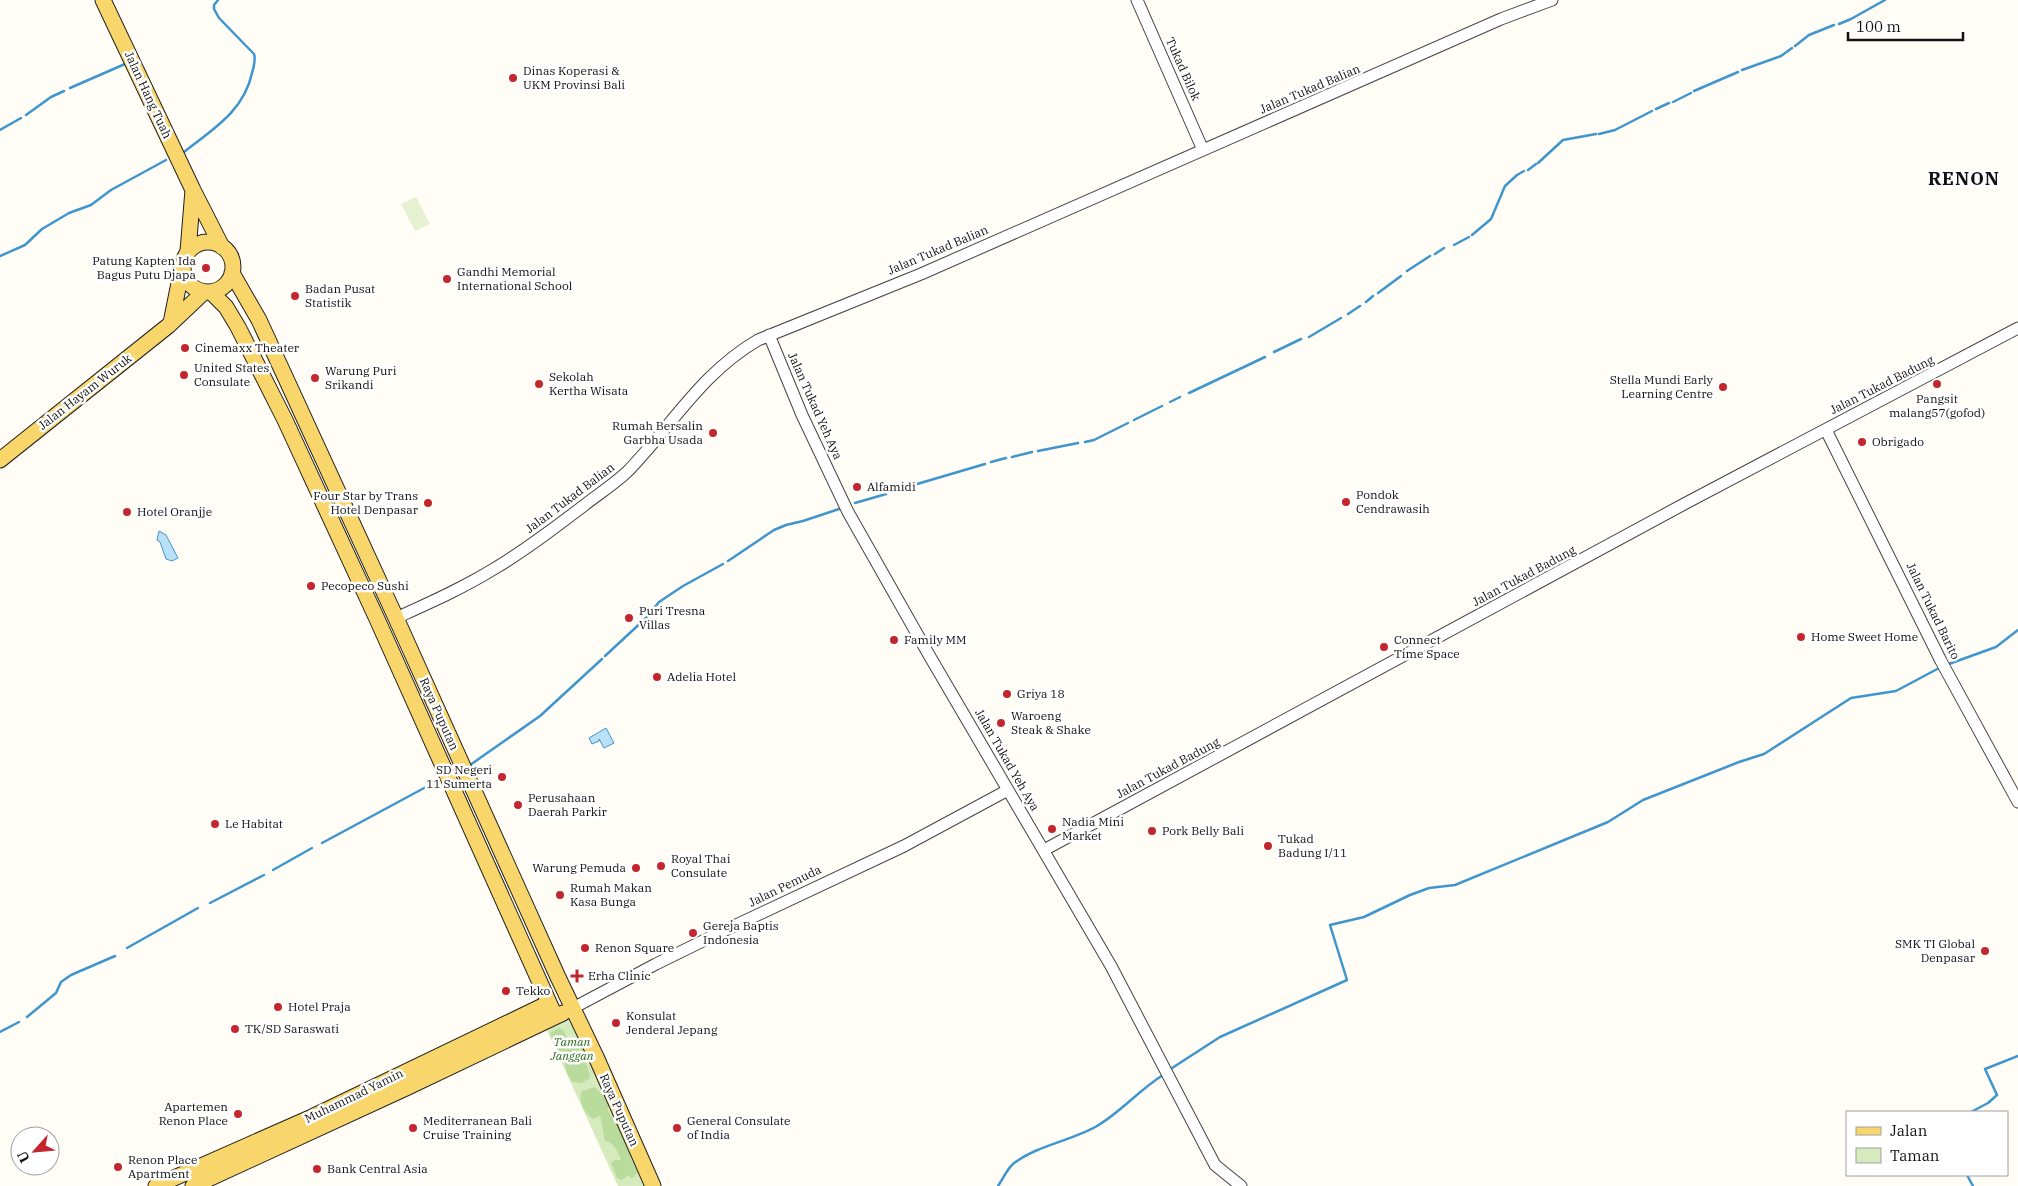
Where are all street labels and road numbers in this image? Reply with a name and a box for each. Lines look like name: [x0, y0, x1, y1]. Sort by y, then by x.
street label: Tukad Bilok: [1163, 35, 1204, 103]
street label: Jalan Hang Tuah: [122, 49, 175, 141]
street label: Jalan Tukad Balian: [1257, 61, 1362, 116]
street label: Jalan Tukad Balian: [885, 222, 990, 277]
street label: Jalan Hayam Wuruk: [35, 350, 134, 433]
street label: Jalan Tukad Yeh Aya: [785, 350, 846, 462]
street label: Jalan Tukad Badung: [1827, 352, 1937, 417]
street label: Jalan Tukad Balian: [522, 459, 617, 536]
street label: Jalan Tukad Badung: [1470, 542, 1578, 609]
street label: Jalan Tukad Barito: [1903, 560, 1964, 662]
street label: Raya Puputan: [417, 675, 462, 753]
street label: Jalan Tukad Yeh Aya: [972, 706, 1043, 814]
street label: Jalan Tukad Badung: [1114, 734, 1222, 801]
street label: Jalan Pemuda: [746, 861, 824, 910]
street label: Muhammad Yamin: [302, 1065, 406, 1126]
street label: Raya Puputan: [597, 1071, 642, 1149]

